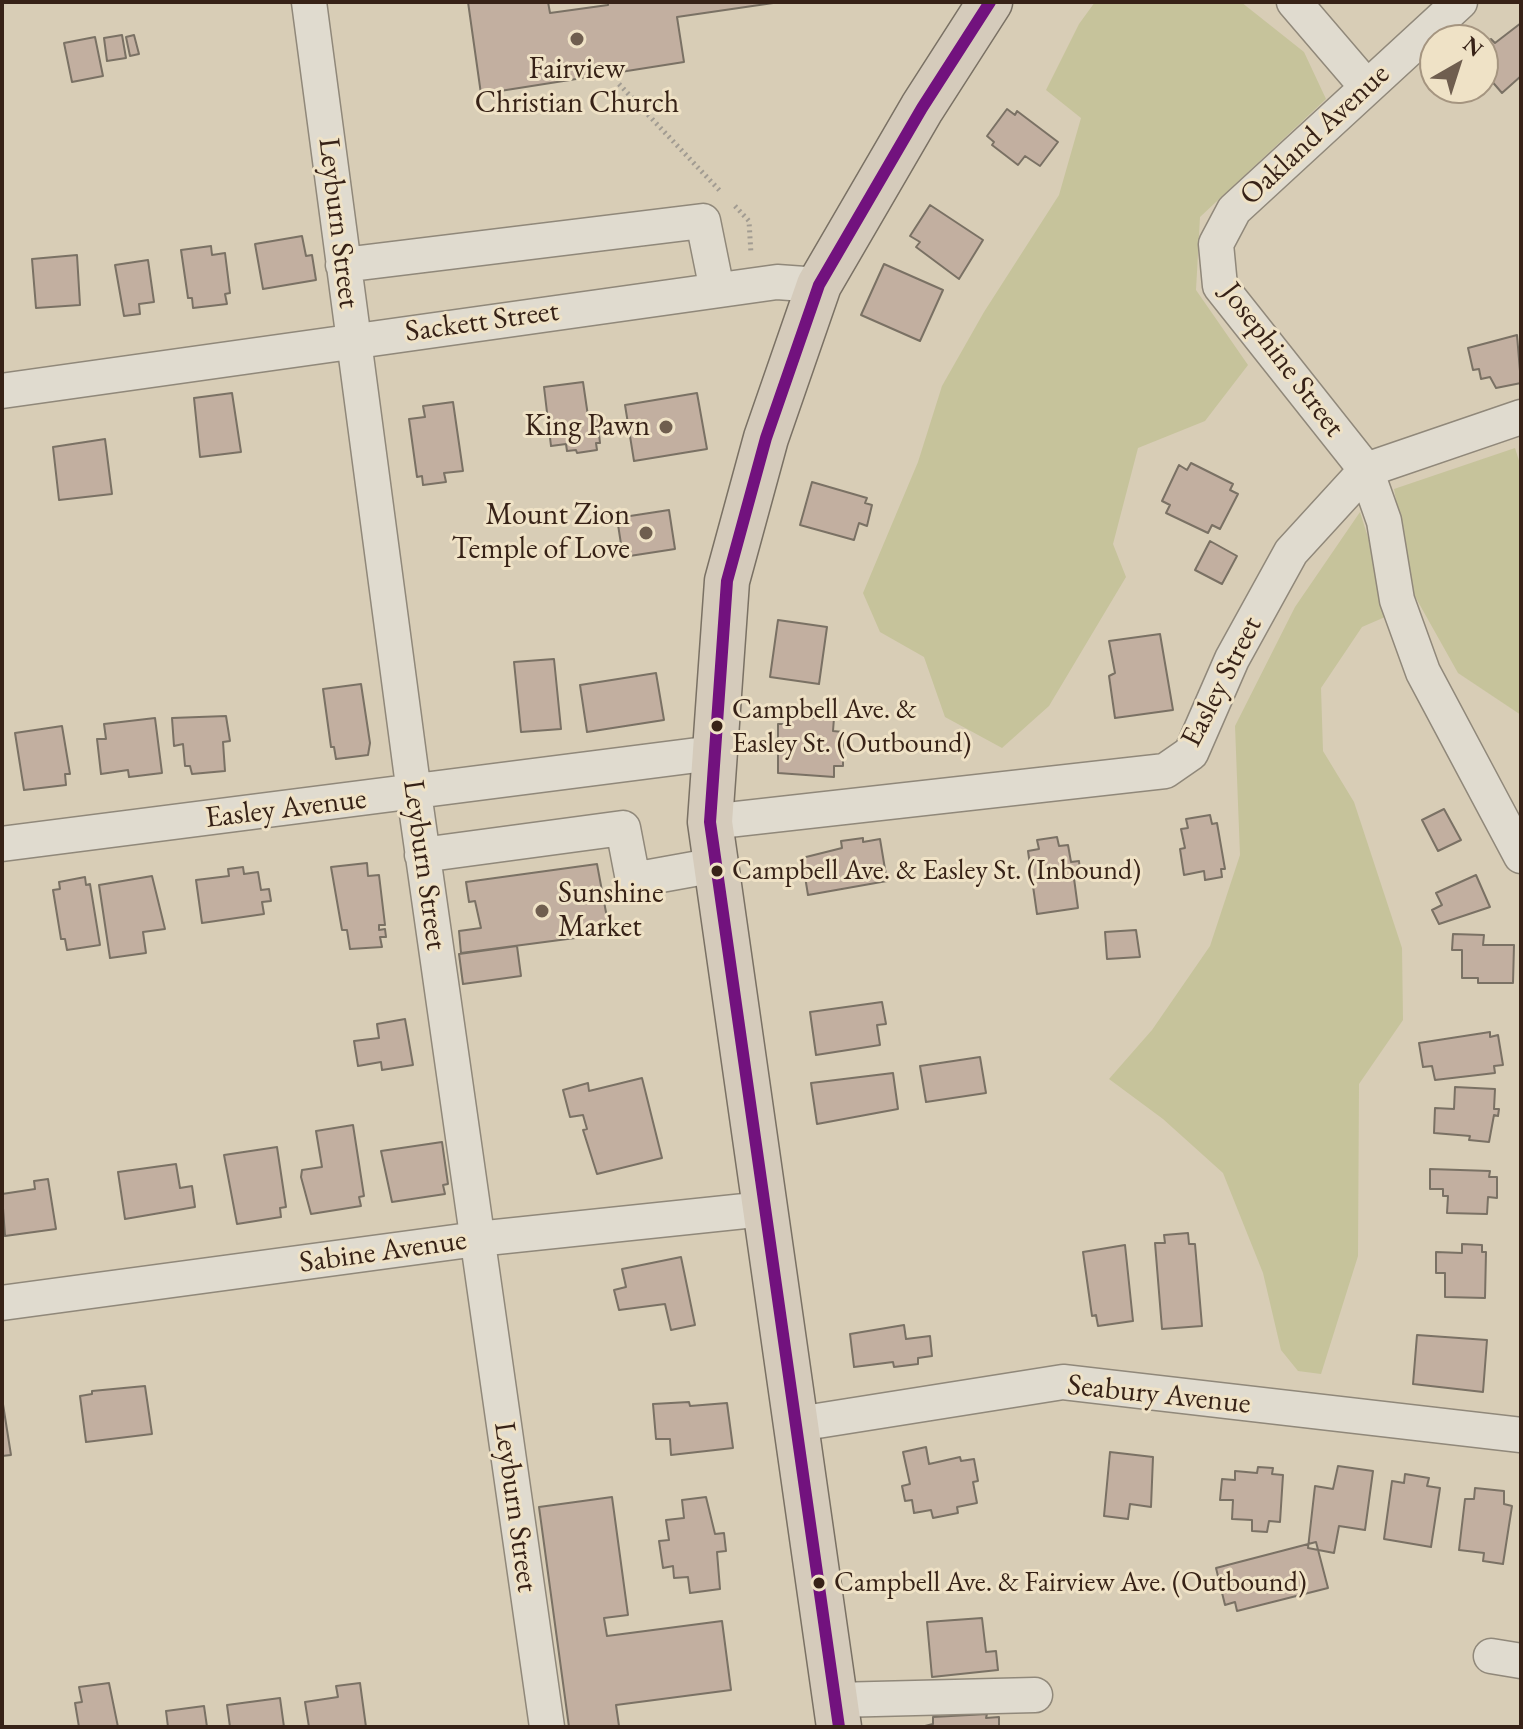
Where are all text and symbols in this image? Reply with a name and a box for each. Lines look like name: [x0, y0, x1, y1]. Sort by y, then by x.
north arrow: [1419, 24, 1499, 104]
marker: Fairview Christian Church: [568, 30, 586, 48]
text: N: [1457, 30, 1489, 63]
place label: Fairview Christian Church: [475, 52, 679, 122]
street label: Oakland Avenue: [1233, 57, 1397, 213]
street label: Leyburn Street: [310, 136, 366, 310]
street label: Josephine Street: [1212, 276, 1352, 444]
street label: Sackett Street: [403, 293, 561, 351]
place label: King Pawn: [525, 409, 650, 445]
marker: King Pawn: [657, 418, 675, 436]
place label: Mount Zion Temple of Love: [452, 498, 630, 568]
marker: Mount Zion Temple of Love: [637, 524, 655, 542]
street label: Easley Street: [1174, 611, 1270, 753]
place label: Campbell Ave. & Easley St. (Outbound): [732, 693, 971, 759]
marker: Campbell Ave. & Easley St. (Outbound): [709, 718, 725, 734]
street label: Leyburn Street: [394, 778, 454, 952]
street label: Easley Avenue: [203, 781, 369, 837]
place label: Campbell Ave. & Easley St. (Inbound): [732, 854, 1141, 888]
marker: Campbell Ave. & Easley St. (Inbound): [709, 863, 725, 879]
place label: Sunshine Market: [558, 876, 664, 946]
marker: Sunshine Market: [533, 902, 551, 920]
street label: Sabine Avenue: [297, 1222, 469, 1282]
street label: Seabury Avenue: [1066, 1367, 1252, 1423]
street label: Leyburn Street: [485, 1420, 545, 1594]
place label: Campbell Ave. & Fairview Ave. (Outbound): [834, 1566, 1307, 1600]
marker: Campbell Ave. & Fairview Ave. (Outbound): [811, 1575, 827, 1591]

